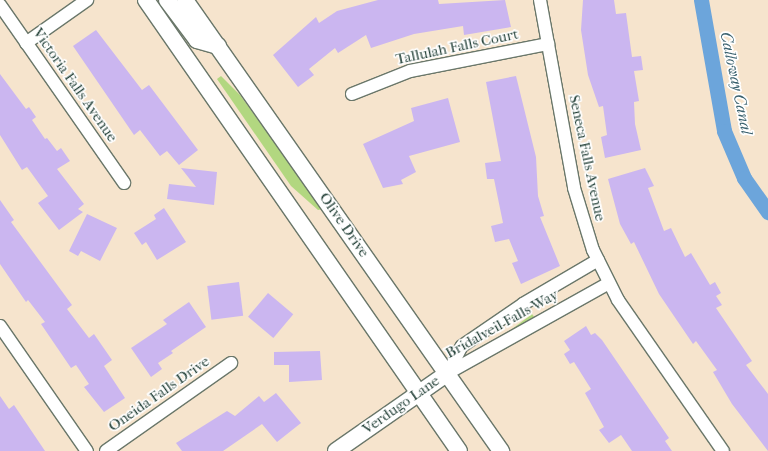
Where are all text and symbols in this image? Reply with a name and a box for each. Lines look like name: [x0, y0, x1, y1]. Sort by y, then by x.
street label: Victoria Falls Avenue: [29, 25, 121, 145]
street label: Tallulah Falls Court: [394, 25, 520, 69]
water label: Calloway Canal: [716, 30, 756, 136]
street label: Seneca Falls Avenue: [565, 93, 609, 223]
street label: Olive Drive: [315, 189, 373, 261]
street label: Bridalveil Falls Way: [442, 286, 562, 362]
street label: Oneida Falls Drive: [105, 352, 213, 436]
street label: Verdugo Lane: [359, 372, 443, 438]

